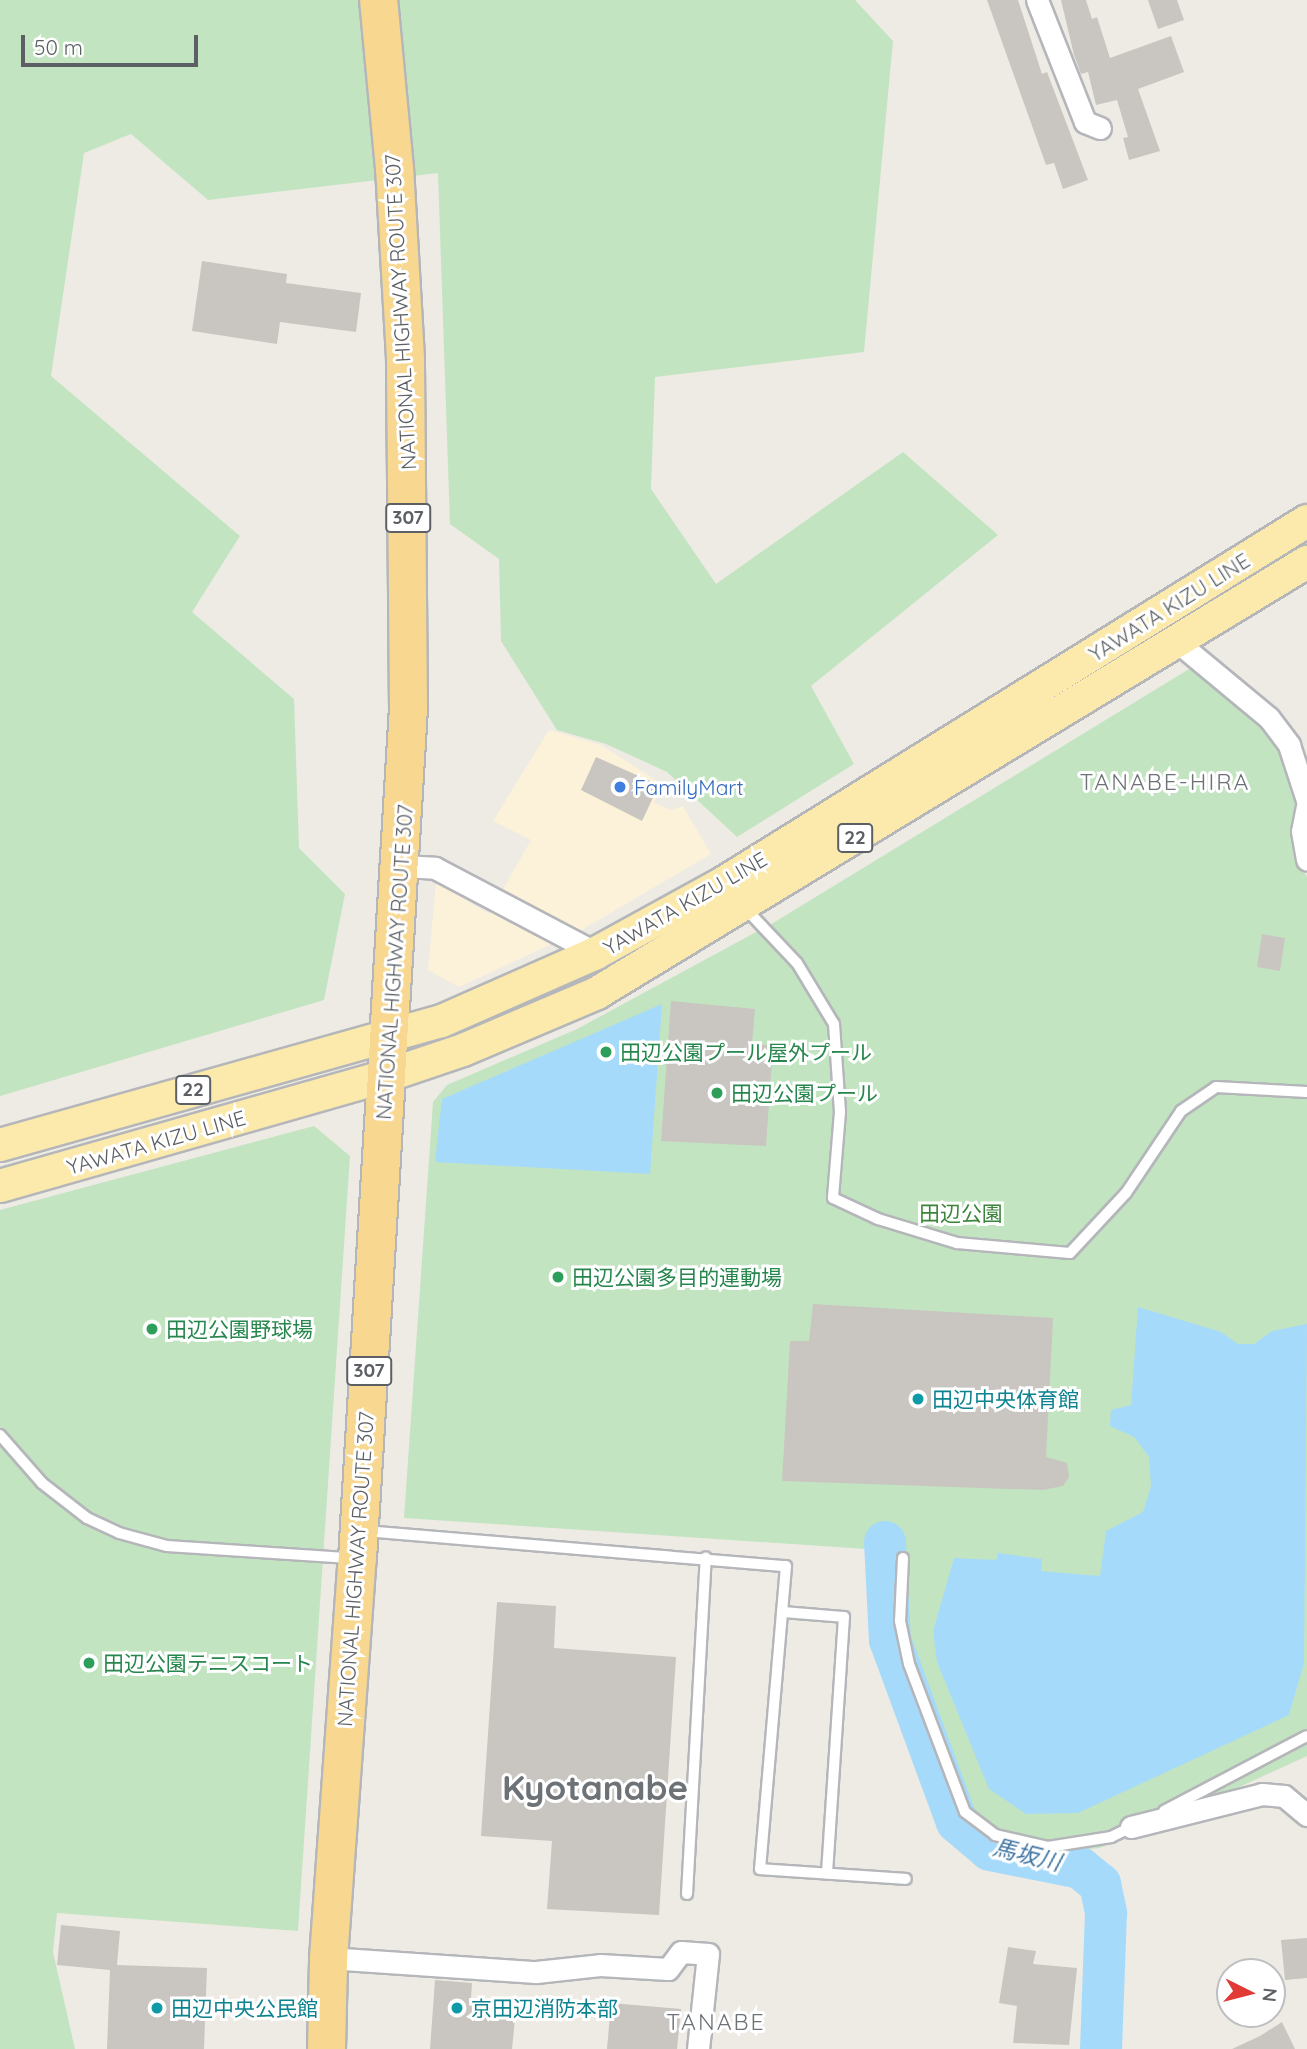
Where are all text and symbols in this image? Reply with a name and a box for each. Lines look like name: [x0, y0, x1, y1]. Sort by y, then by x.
scale bar: [24, 21, 201, 65]
text: 50 m: [34, 34, 83, 60]
street label: NATIONAL HIGHWAY ROUTE 307: [379, 154, 421, 470]
road number: 307: [384, 503, 432, 534]
street label: YAWATA KIZU LINE: [1084, 547, 1254, 667]
district label: TANABE-HIRA: [1081, 768, 1249, 796]
place label: FamilyMart: [634, 774, 744, 800]
marker: FamilyMart: [612, 779, 628, 795]
street label: NATIONAL HIGHWAY ROUTE 307: [370, 803, 418, 1121]
road number: 22: [836, 822, 874, 853]
street label: YAWATA KIZU LINE: [599, 846, 771, 960]
place label: 田辺公園プール屋外プール: [620, 1039, 872, 1065]
marker: 田辺公園プール屋外プール: [598, 1044, 614, 1060]
road number: 22: [174, 1074, 212, 1106]
place label: 田辺公園プール: [731, 1080, 878, 1106]
marker: 田辺公園プール: [709, 1085, 725, 1101]
street label: YAWATA KIZU LINE: [64, 1104, 248, 1180]
park label: 田辺公園: [919, 1200, 1003, 1226]
place label: 田辺公園多目的運動場: [572, 1264, 782, 1290]
marker: 田辺公園多目的運動場: [550, 1269, 566, 1285]
place label: 田辺公園野球場: [166, 1316, 313, 1342]
marker: 田辺公園野球場: [144, 1321, 160, 1337]
road number: 307: [344, 1356, 394, 1386]
place label: 田辺中央体育館: [932, 1386, 1079, 1412]
marker: 田辺中央体育館: [910, 1391, 926, 1407]
street label: NATIONAL HIGHWAY ROUTE 307: [331, 1410, 379, 1728]
place label: 田辺公園テニスコート: [103, 1650, 313, 1676]
marker: 田辺公園テニスコート: [81, 1655, 97, 1671]
district label: Kyotanabe: [502, 1766, 688, 1808]
water label: 馬坂川: [990, 1833, 1064, 1877]
north arrow: [1216, 1958, 1286, 2028]
text: N: [1257, 1987, 1283, 2003]
place label: 田辺中央公民館: [171, 1995, 318, 2021]
place label: 京田辺消防本部: [471, 1995, 618, 2021]
marker: 田辺中央公民館: [149, 2000, 165, 2016]
marker: 京田辺消防本部: [449, 2000, 465, 2016]
district label: TANABE: [667, 2008, 765, 2036]

